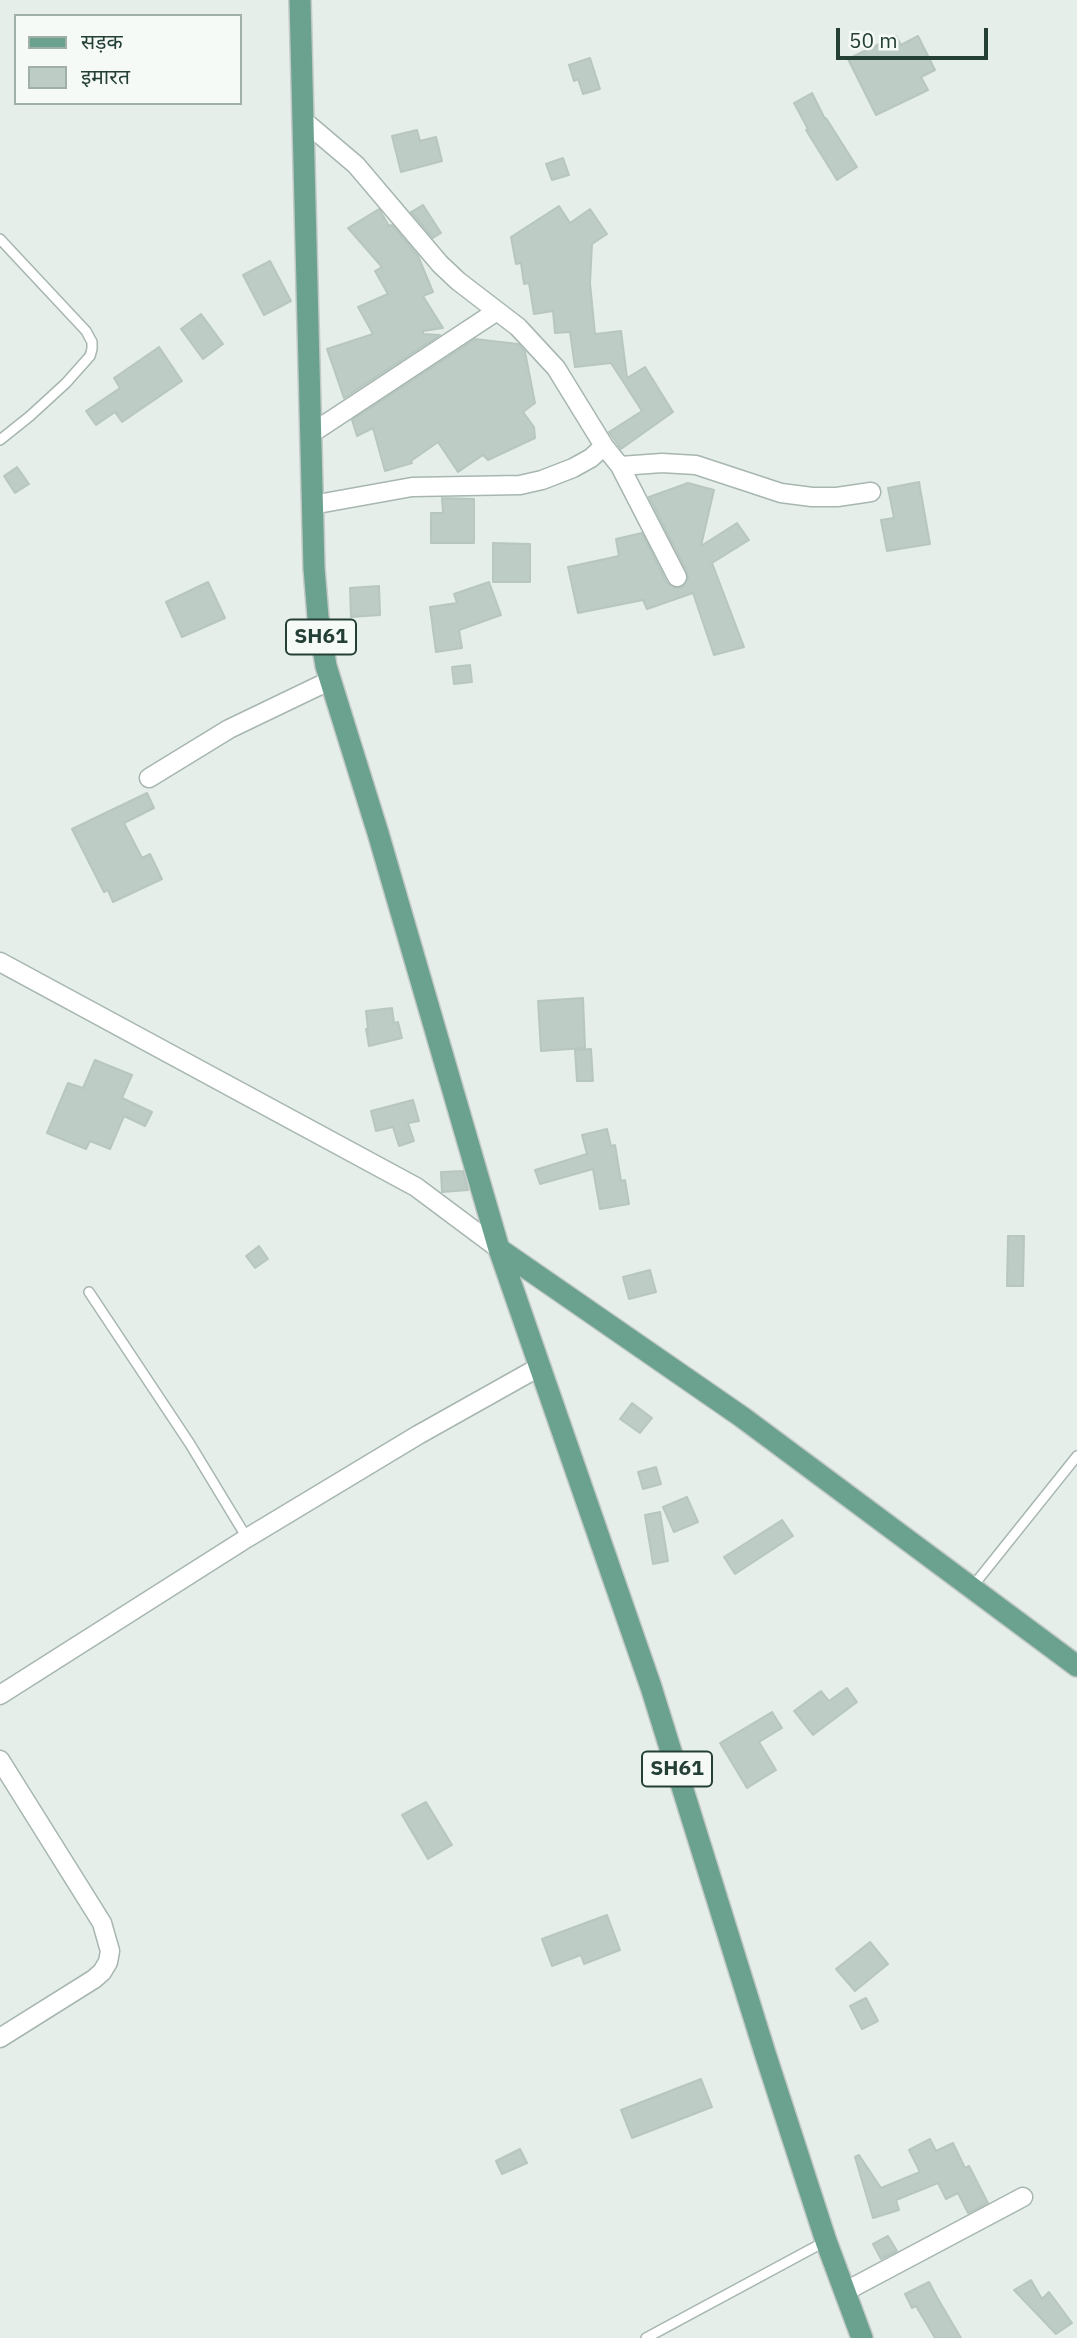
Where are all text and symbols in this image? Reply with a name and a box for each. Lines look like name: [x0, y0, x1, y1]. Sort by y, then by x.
legend: [14, 14, 242, 105]
scale bar: [839, 14, 991, 58]
text: 50 m: [849, 26, 898, 54]
text: सड़क: [81, 27, 123, 55]
text: इमारत: [81, 62, 130, 90]
road number: SH61: [286, 620, 356, 654]
road number: SH61: [642, 1752, 712, 1786]

